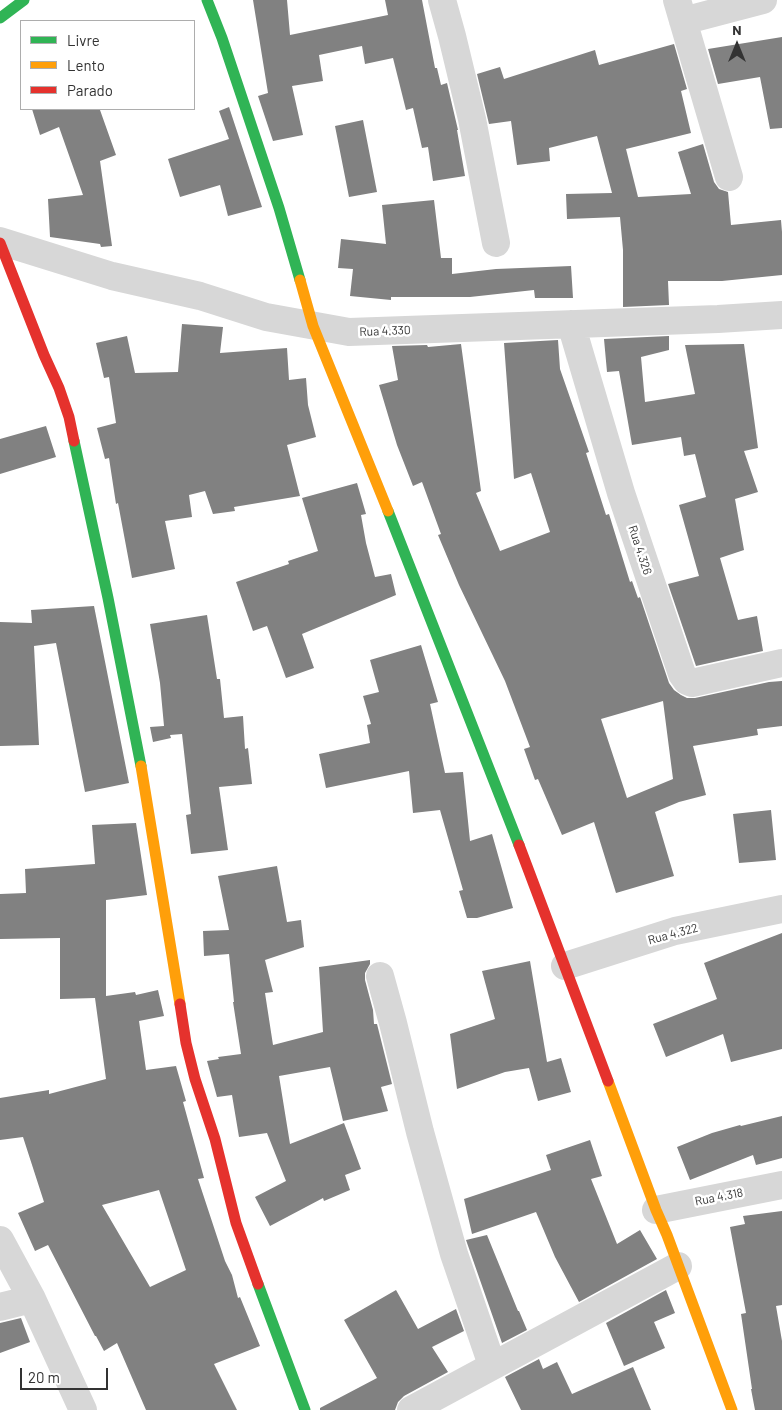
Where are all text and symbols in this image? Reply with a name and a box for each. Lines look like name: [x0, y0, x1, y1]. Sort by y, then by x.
legend: [20, 20, 195, 110]
north arrow: [712, 20, 762, 70]
text: N: [732, 21, 742, 38]
text: Livre: [67, 31, 100, 49]
text: Lento: [67, 56, 105, 74]
text: Parado: [67, 81, 113, 99]
street label: Rua 4.330: [359, 323, 411, 339]
street label: Rua 4.326: [625, 524, 655, 576]
street label: Rua 4.322: [646, 920, 700, 948]
street label: Rua 4.318: [694, 1185, 744, 1209]
scale bar: [22, 1358, 110, 1390]
text: 20 m: [28, 1368, 60, 1386]

